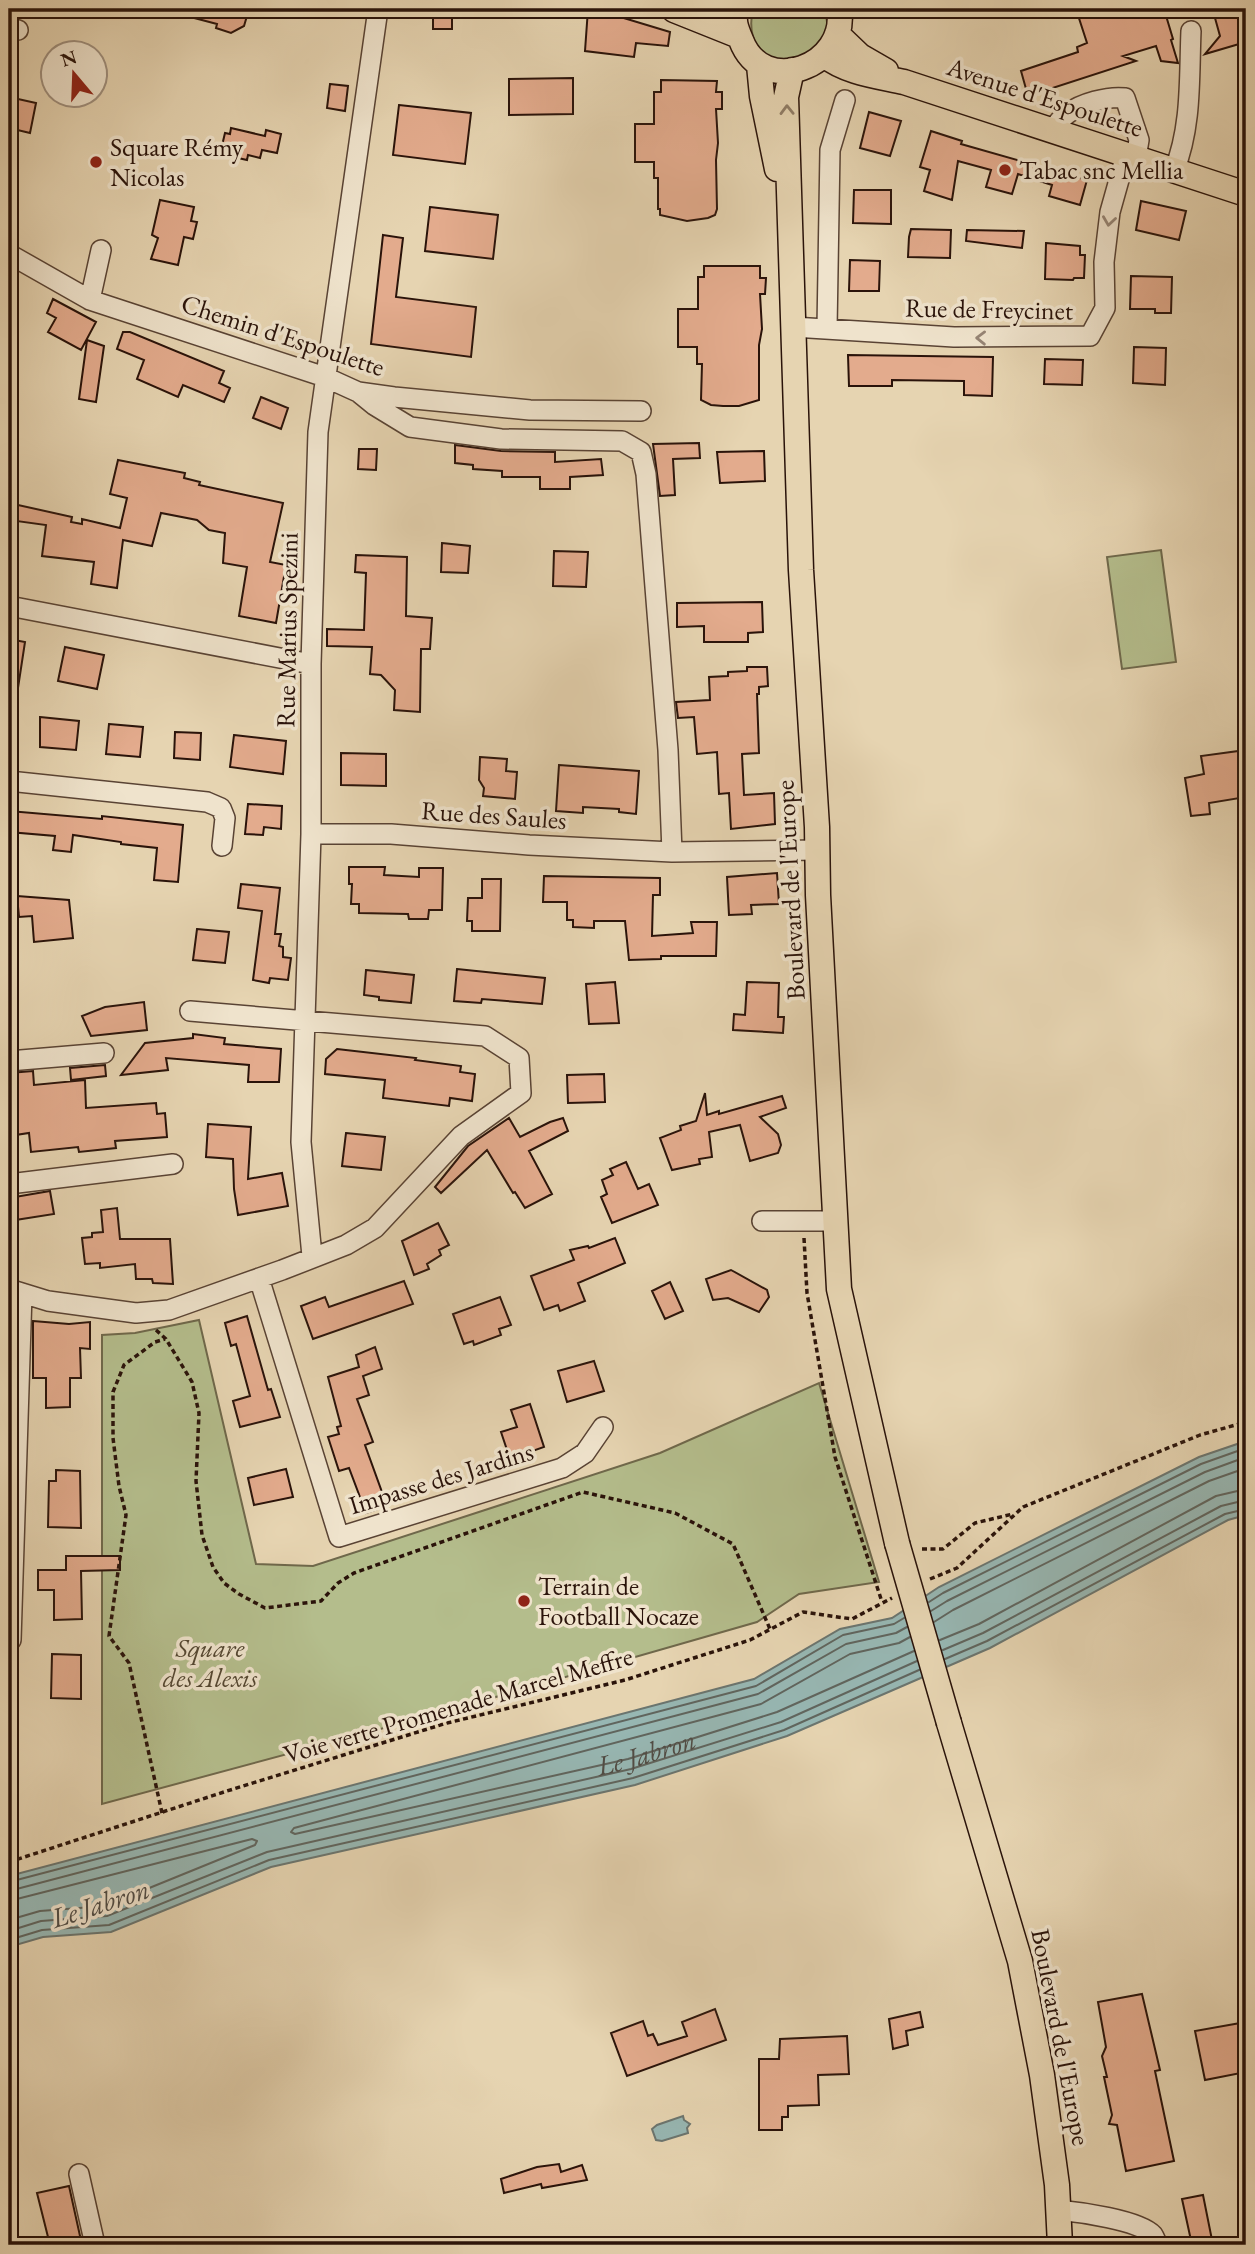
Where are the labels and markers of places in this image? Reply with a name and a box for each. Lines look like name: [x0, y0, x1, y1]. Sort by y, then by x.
place label: Square Rémy Nicolas: [110, 130, 244, 194]
place label: Tabac snc Mellia: [1019, 153, 1184, 187]
marker: Square Rémy Nicolas: [88, 154, 104, 170]
marker: Tabac snc Mellia: [997, 162, 1013, 178]
place label: Terrain de Football Nocaze: [538, 1569, 699, 1633]
marker: Terrain de Football Nocaze: [516, 1593, 532, 1609]

